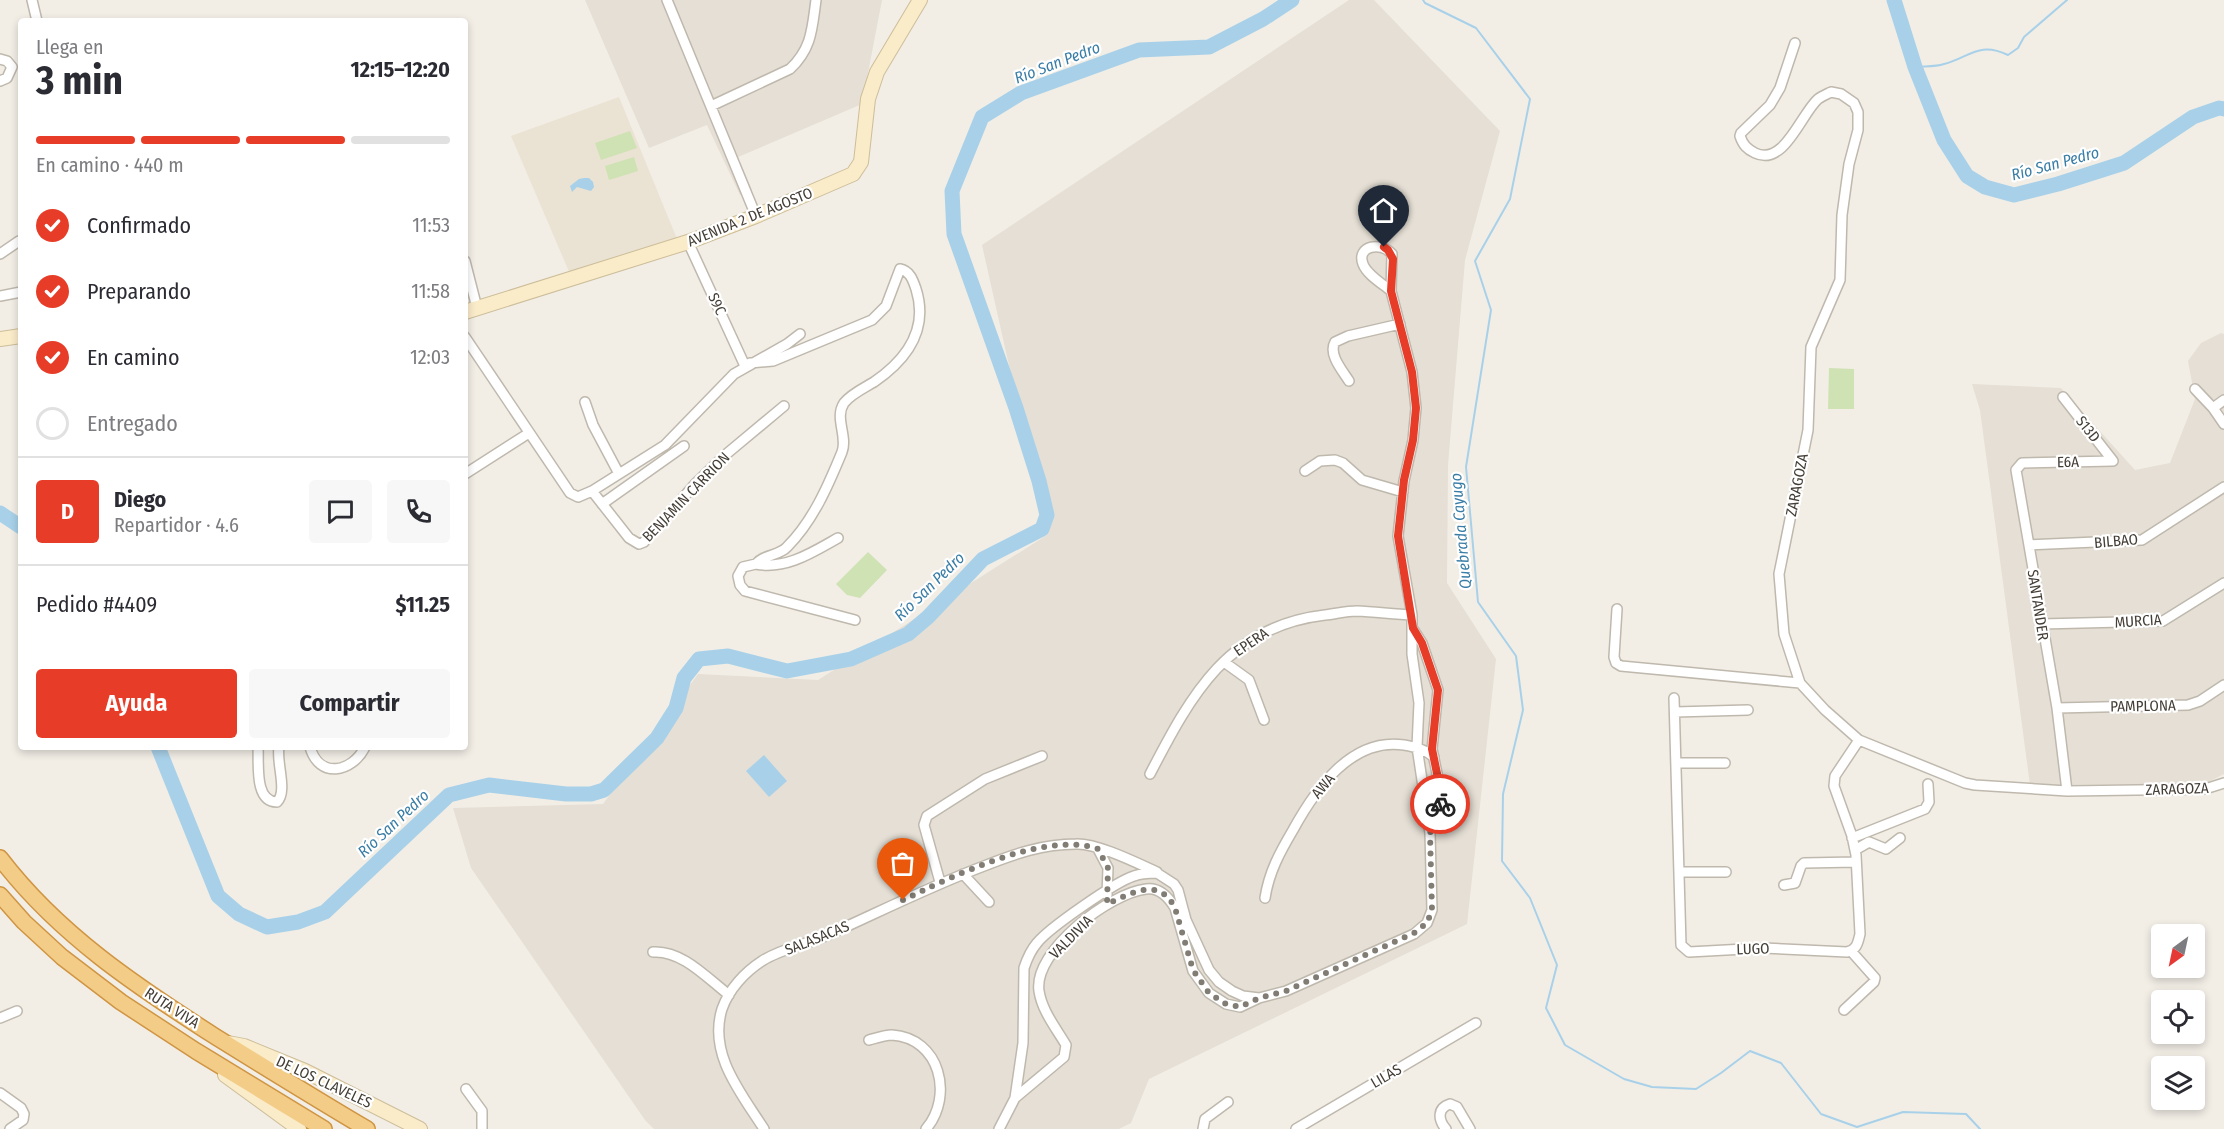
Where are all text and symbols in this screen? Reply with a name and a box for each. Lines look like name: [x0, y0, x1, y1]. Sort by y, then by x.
text: Llega en: [36, 35, 104, 59]
water label: Río San Pedro: [1012, 37, 1103, 87]
text: 12:15–12:20: [350, 56, 450, 83]
text: 3 min: [36, 58, 123, 104]
water label: Río San Pedro: [2009, 143, 2101, 184]
text: En camino · 440 m: [36, 153, 184, 177]
street label: AVENIDA 2 DE AGOSTO: [685, 184, 815, 250]
pin: [1358, 185, 1409, 247]
icon: home: [1367, 194, 1400, 227]
icon: check: [36, 209, 69, 242]
text: Confirmado: [87, 212, 191, 239]
text: 11:53: [412, 213, 450, 237]
icon: check: [36, 275, 69, 308]
text: Preparando: [87, 278, 191, 305]
text: 11:58: [411, 279, 450, 303]
street label: S9C: [704, 290, 730, 318]
icon: check: [36, 341, 69, 374]
text: En camino: [87, 344, 179, 371]
text: 12:03: [410, 345, 450, 369]
text: Entregado: [87, 410, 178, 437]
street label: S13D: [2072, 412, 2104, 446]
street label: BENJAMIN CARRION: [639, 448, 733, 546]
street label: ZARAGOZA: [1782, 452, 1812, 518]
street label: E6A: [2057, 453, 2079, 471]
water label: Quebrada Cayugo: [1446, 472, 1475, 590]
button: chat: [309, 480, 372, 543]
button: phone: [387, 480, 450, 543]
text: Diego: [114, 486, 166, 513]
text: D: [61, 498, 74, 525]
text: Repartidor · 4.6: [114, 513, 239, 537]
street label: BILBAO: [2093, 530, 2139, 552]
water label: Río San Pedro: [890, 548, 968, 625]
street label: SANTANDER: [2024, 568, 2052, 642]
text: Pedido #4409: [36, 591, 157, 618]
text: $11.25: [396, 591, 450, 618]
street label: MURCIA: [2114, 610, 2162, 632]
street label: EPERA: [1230, 624, 1272, 660]
button: Ayuda: [36, 669, 237, 738]
button: Compartir: [249, 669, 450, 738]
street label: PAMPLONA: [2110, 696, 2176, 716]
street label: AWA: [1307, 770, 1339, 802]
courier: [1410, 774, 1470, 834]
street label: ZARAGOZA: [2145, 779, 2209, 799]
water label: Río San Pedro: [354, 786, 433, 861]
icon: bike: [1424, 788, 1457, 821]
pin: [877, 838, 928, 900]
icon: bag: [886, 847, 919, 880]
street label: VALDIVIA: [1046, 911, 1097, 962]
street label: SALASACAS: [782, 917, 852, 959]
north arrow: [2151, 924, 2205, 978]
map controls: [2151, 924, 2205, 1110]
street label: LUGO: [1736, 939, 1770, 959]
street label: RUTA VIVA: [141, 984, 203, 1032]
button: locate: [2151, 990, 2205, 1044]
street label: DE LOS CLAVELES: [273, 1052, 375, 1112]
button: layers: [2151, 1056, 2205, 1110]
street label: LILAS: [1367, 1060, 1405, 1092]

